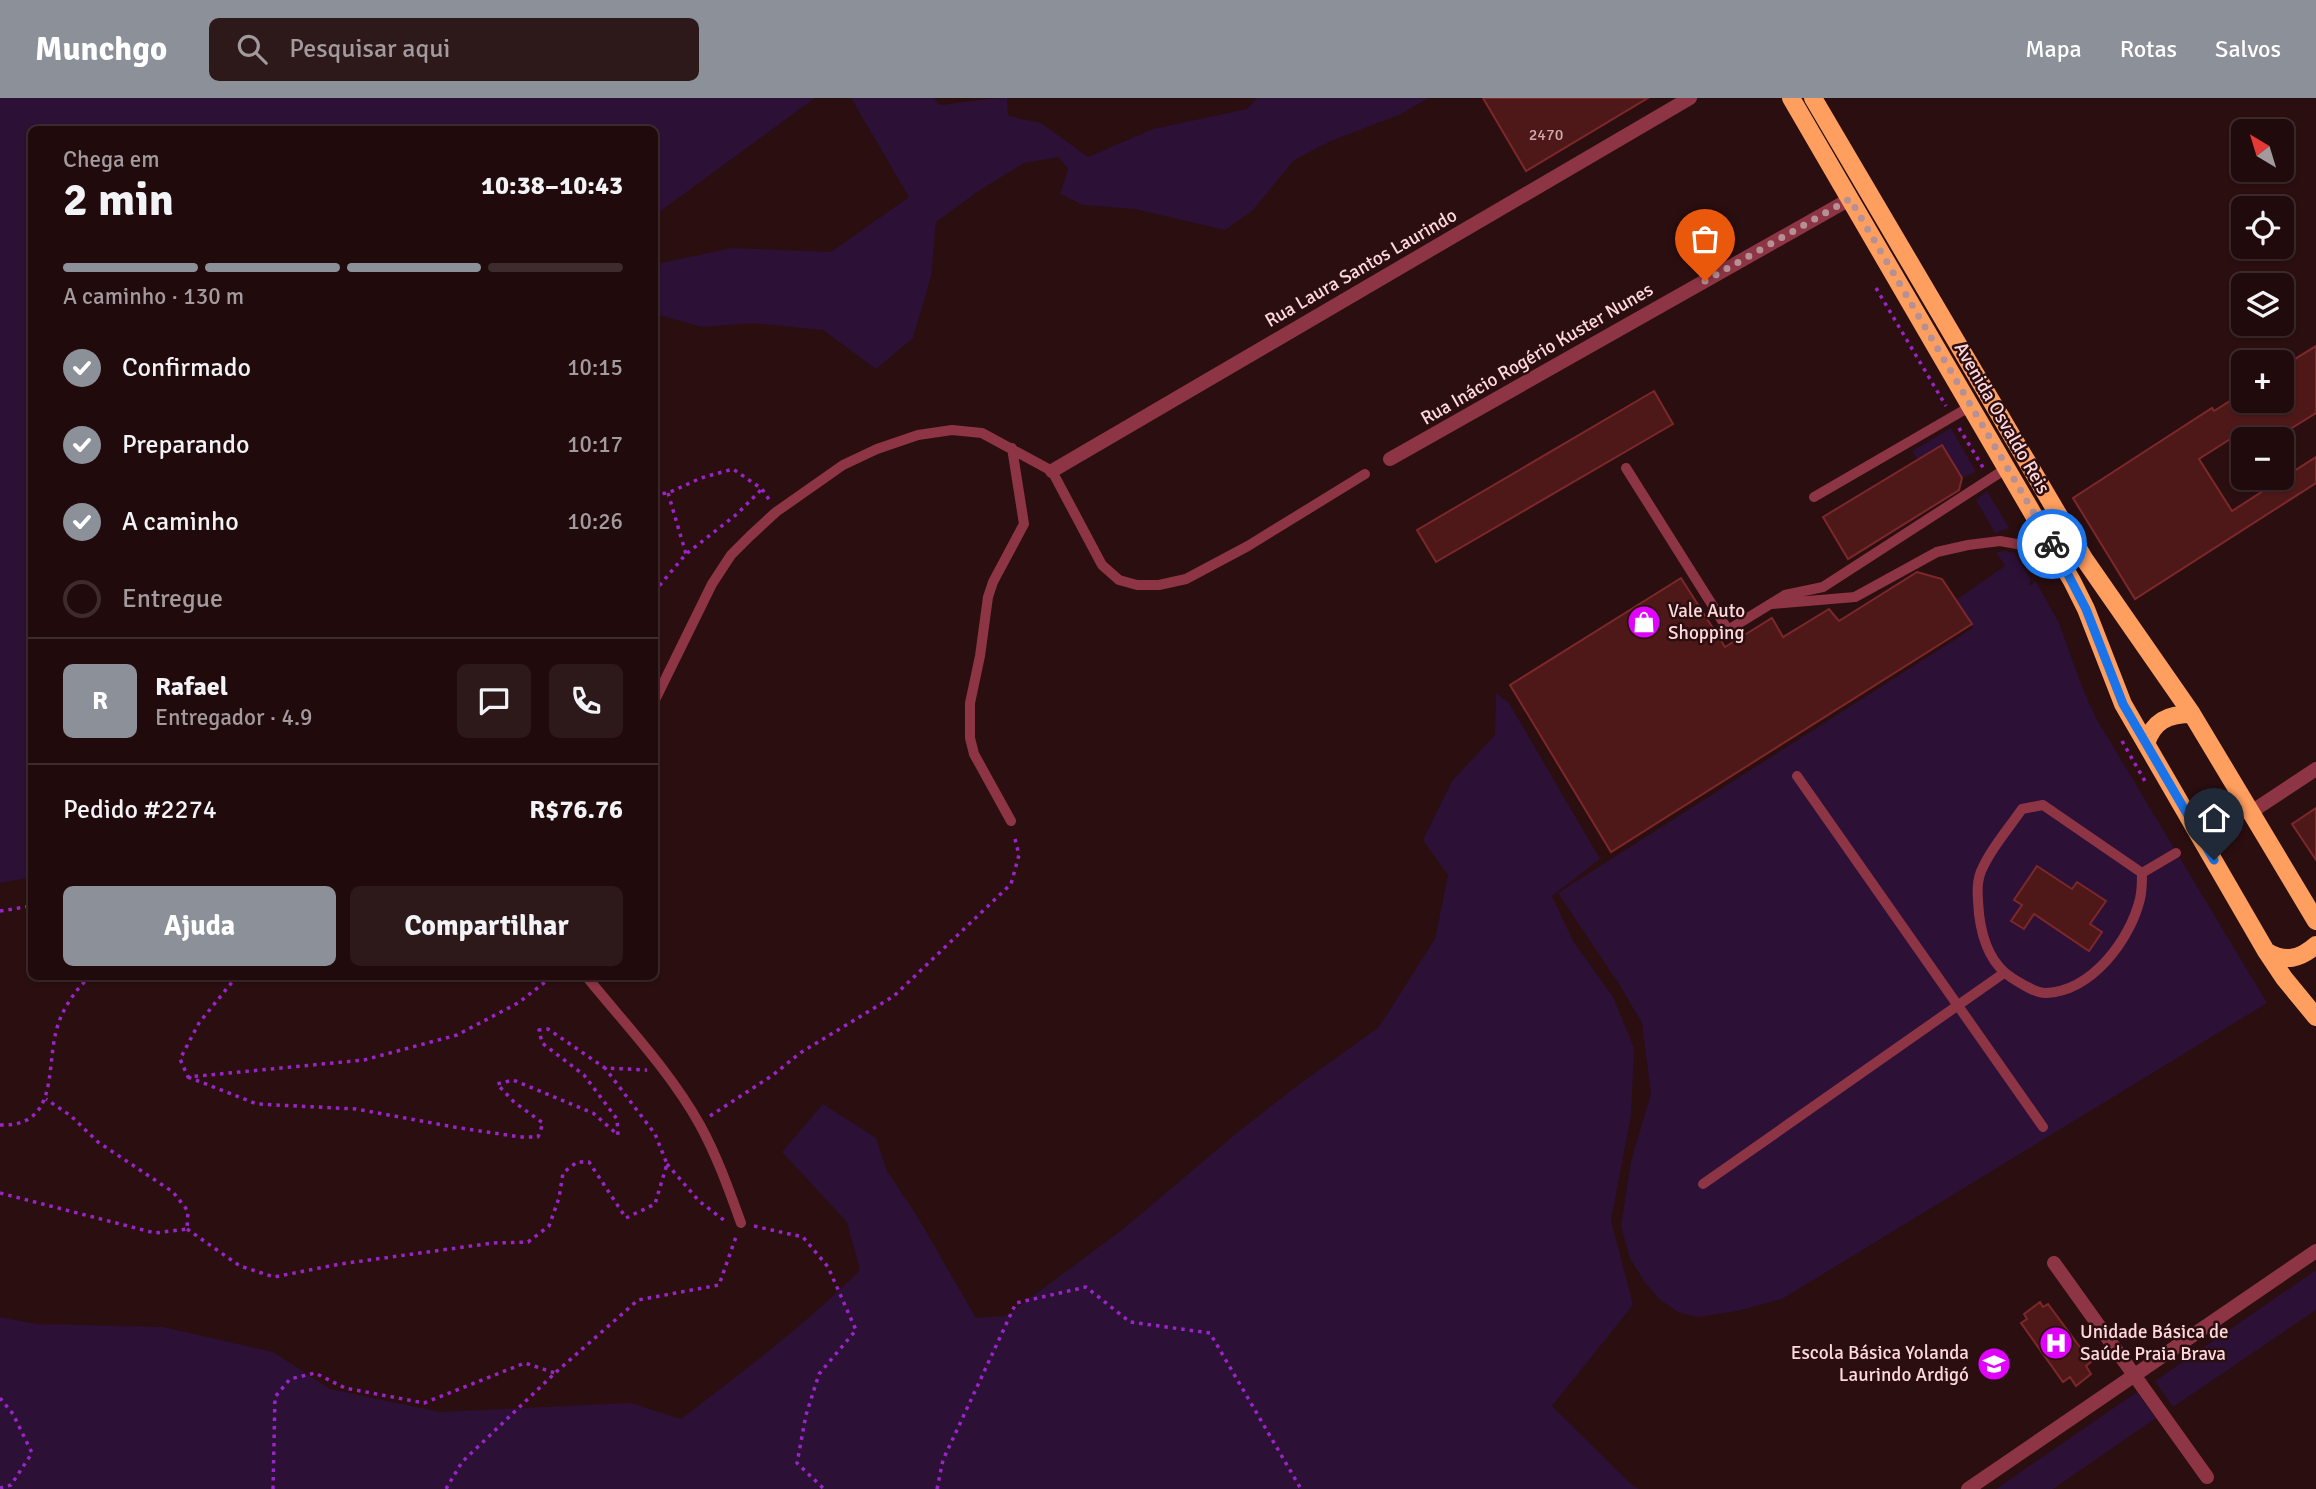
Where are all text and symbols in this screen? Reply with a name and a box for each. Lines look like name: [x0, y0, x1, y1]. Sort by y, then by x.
search box: [209, 18, 699, 81]
text: Munchgo: [35, 29, 167, 70]
icon: search: [233, 30, 271, 68]
text: Pesquisar aqui: [289, 33, 450, 65]
text: Mapa: [2025, 34, 2082, 64]
text: Rotas: [2120, 34, 2177, 64]
text: Salvos: [2215, 34, 2281, 64]
north arrow: [2231, 119, 2294, 182]
map controls: [2231, 119, 2294, 490]
house number: 2470: [1529, 125, 1563, 145]
text: Chega em: [63, 145, 160, 174]
text: 10:38–10:43: [481, 170, 623, 202]
text: 2 min: [63, 172, 174, 228]
button: locate: [2231, 196, 2294, 259]
street label: Rua Laura Santos Laurindo: [1261, 203, 1461, 333]
pin: [1675, 209, 1735, 281]
icon: bag: [1686, 220, 1724, 258]
button: layers: [2231, 273, 2294, 336]
street label: Rua Inácio Rogério Kuster Nunes: [1416, 277, 1658, 431]
text: A caminho · 130 m: [63, 282, 244, 311]
street label: Avenida Osvaldo Reis: [1949, 338, 2055, 498]
icon: check: [63, 349, 101, 387]
button: +: [2231, 350, 2294, 413]
text: Confirmado: [122, 352, 251, 384]
text: 10:15: [567, 353, 623, 382]
icon: check: [63, 426, 101, 464]
button: −: [2231, 427, 2294, 490]
text: Preparando: [122, 429, 249, 461]
text: 10:17: [567, 430, 623, 459]
icon: check: [63, 503, 101, 541]
text: A caminho: [122, 506, 239, 538]
text: 10:26: [567, 507, 623, 536]
courier: [2017, 509, 2087, 579]
icon: bike: [2033, 525, 2071, 563]
text: Entregue: [122, 583, 223, 615]
place label: Vale Auto Shopping: [1668, 599, 1745, 645]
shop icon: Vale Auto Shopping: [1625, 603, 1663, 641]
button: chat: [457, 664, 531, 738]
button: phone: [549, 664, 623, 738]
text: Rafael: [155, 671, 228, 703]
text: R: [92, 685, 108, 717]
text: Entregador · 4.9: [155, 703, 313, 732]
pin: [2184, 788, 2244, 860]
text: Pedido #2274: [63, 794, 217, 826]
text: R$76.76: [529, 794, 623, 826]
icon: home: [2195, 799, 2233, 837]
button: Ajuda: [63, 886, 336, 966]
button: Compartilhar: [350, 886, 623, 966]
place label: Unidade Básica de Saúde Praia Brava: [2080, 1320, 2229, 1366]
hospital icon: Unidade Básica de Saúde Praia Brava: [2037, 1324, 2075, 1362]
place label: Escola Básica Yolanda Laurindo Ardigó: [1791, 1341, 1969, 1387]
school or university icon: Escola Básica Yolanda Laurindo Ardigó: [1975, 1345, 2013, 1383]

